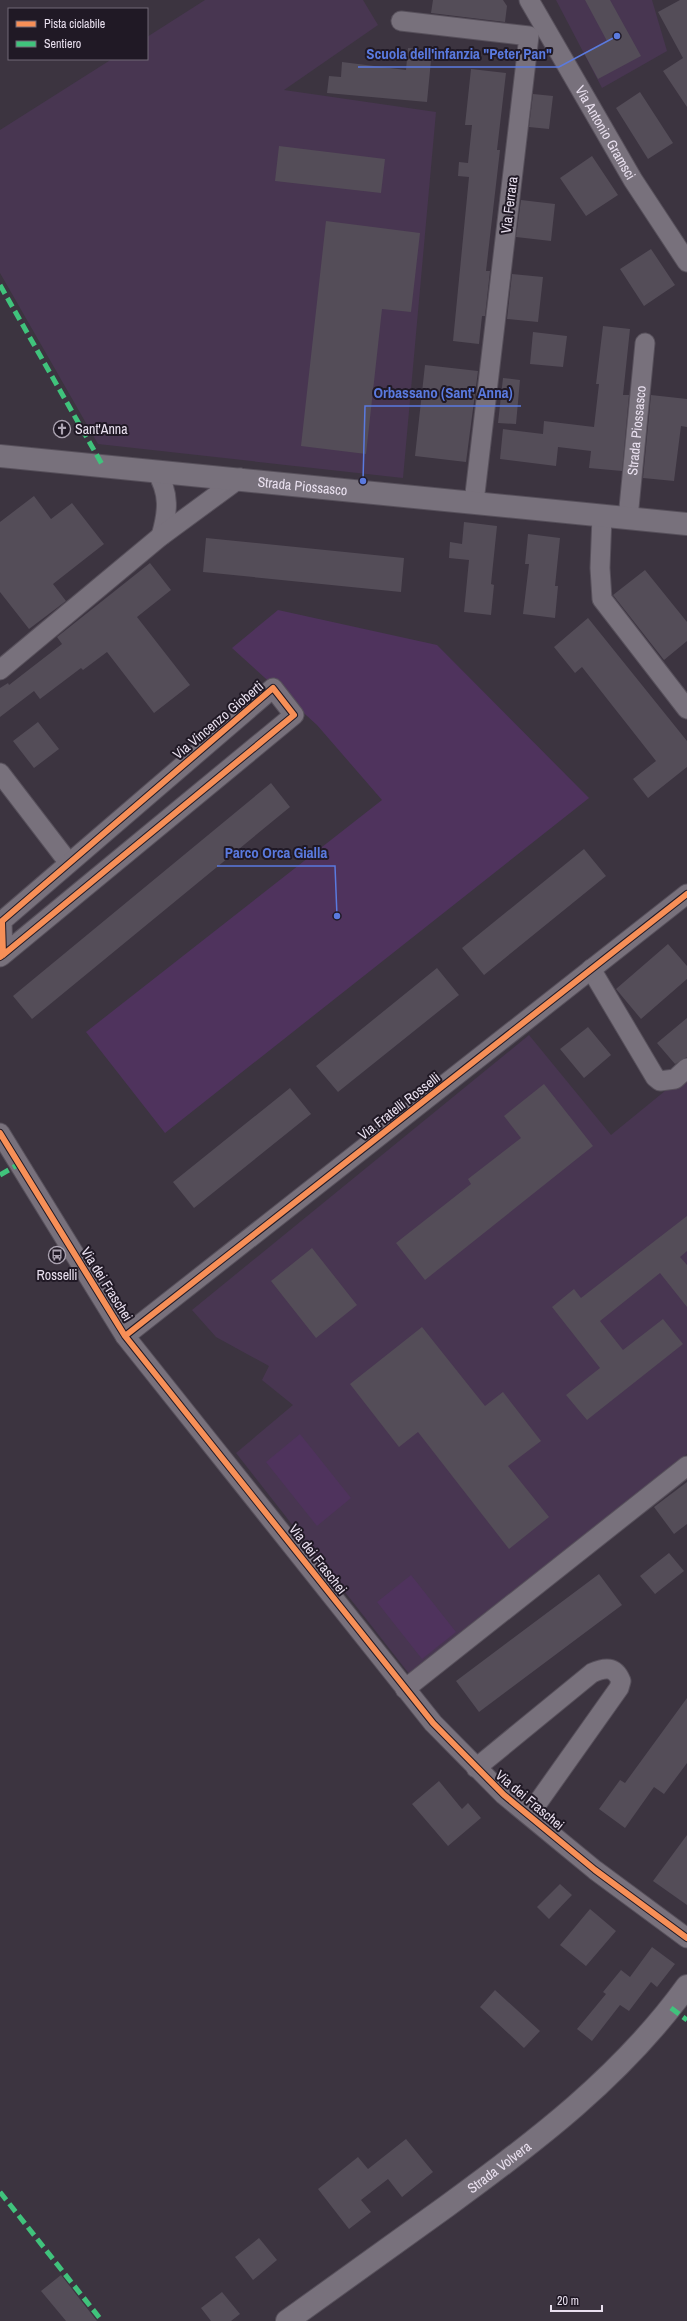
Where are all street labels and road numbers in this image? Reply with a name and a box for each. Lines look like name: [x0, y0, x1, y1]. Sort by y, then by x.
street label: Via Antonio Gramsci: [571, 82, 640, 183]
street label: Via Ferrara: [497, 175, 521, 235]
street label: Strada Piossasco: [623, 385, 650, 476]
street label: Strada Piossasco: [257, 473, 348, 499]
street label: Via Vincenzo Gioberti: [169, 677, 267, 763]
street label: Via Fratelli Rosselli: [354, 1068, 444, 1144]
street label: Via dei Fraschei: [77, 1244, 137, 1324]
street label: Via dei Fraschei: [285, 1520, 351, 1598]
street label: Via dei Fraschei: [492, 1766, 568, 1834]
street label: Strada Volvera: [464, 2137, 535, 2197]

